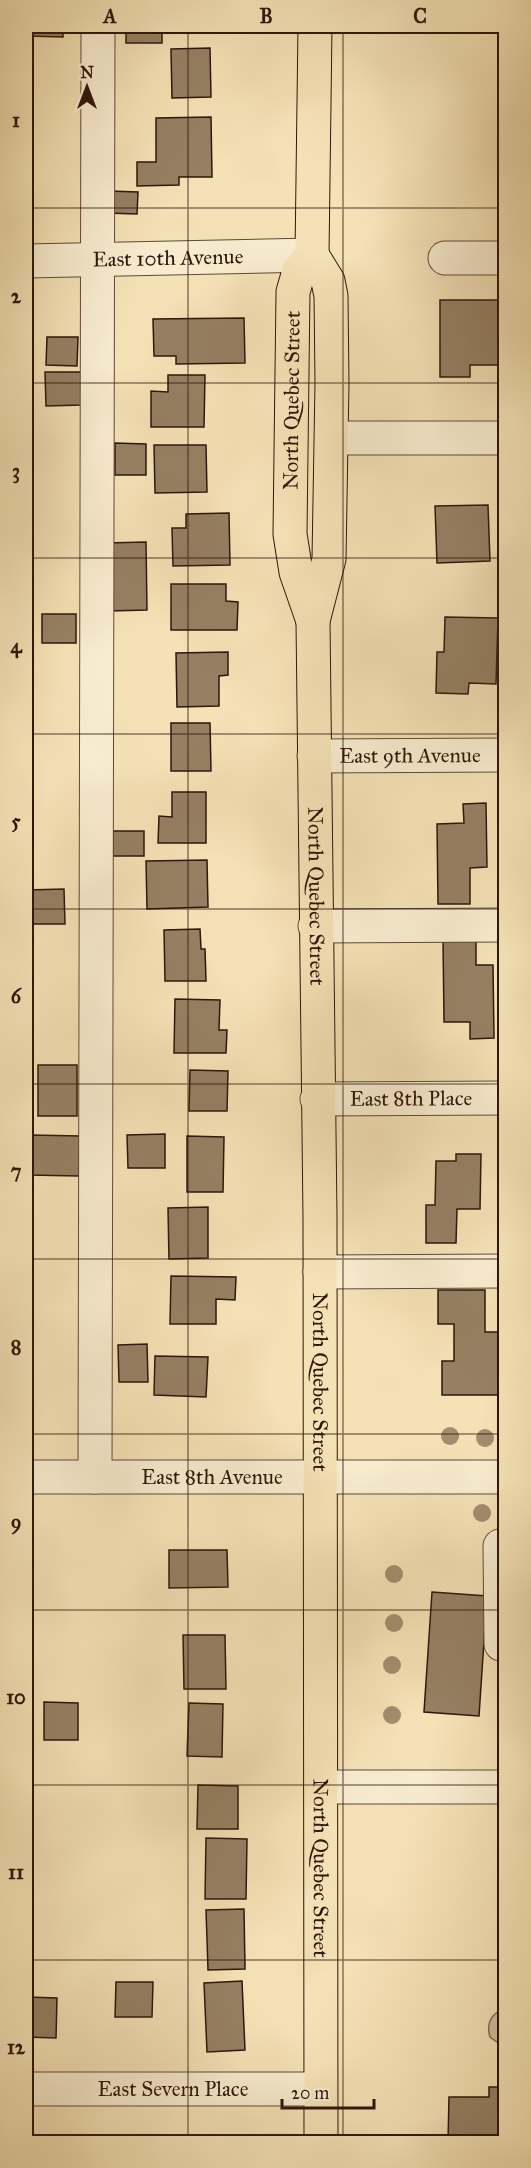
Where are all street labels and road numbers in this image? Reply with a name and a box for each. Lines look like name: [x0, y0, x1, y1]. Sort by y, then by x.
street label: East 10th Avenue: [92, 243, 244, 273]
street label: North Quebec Street: [278, 310, 306, 490]
street label: East 9th Avenue: [339, 742, 481, 769]
street label: North Quebec Street: [302, 806, 330, 986]
street label: East 8th Place: [350, 1085, 473, 1112]
street label: North Quebec Street: [307, 1293, 333, 1472]
street label: East 8th Avenue: [141, 1464, 283, 1490]
street label: North Quebec Street: [308, 1779, 334, 1958]
street label: East Severn Place: [98, 2076, 249, 2102]

